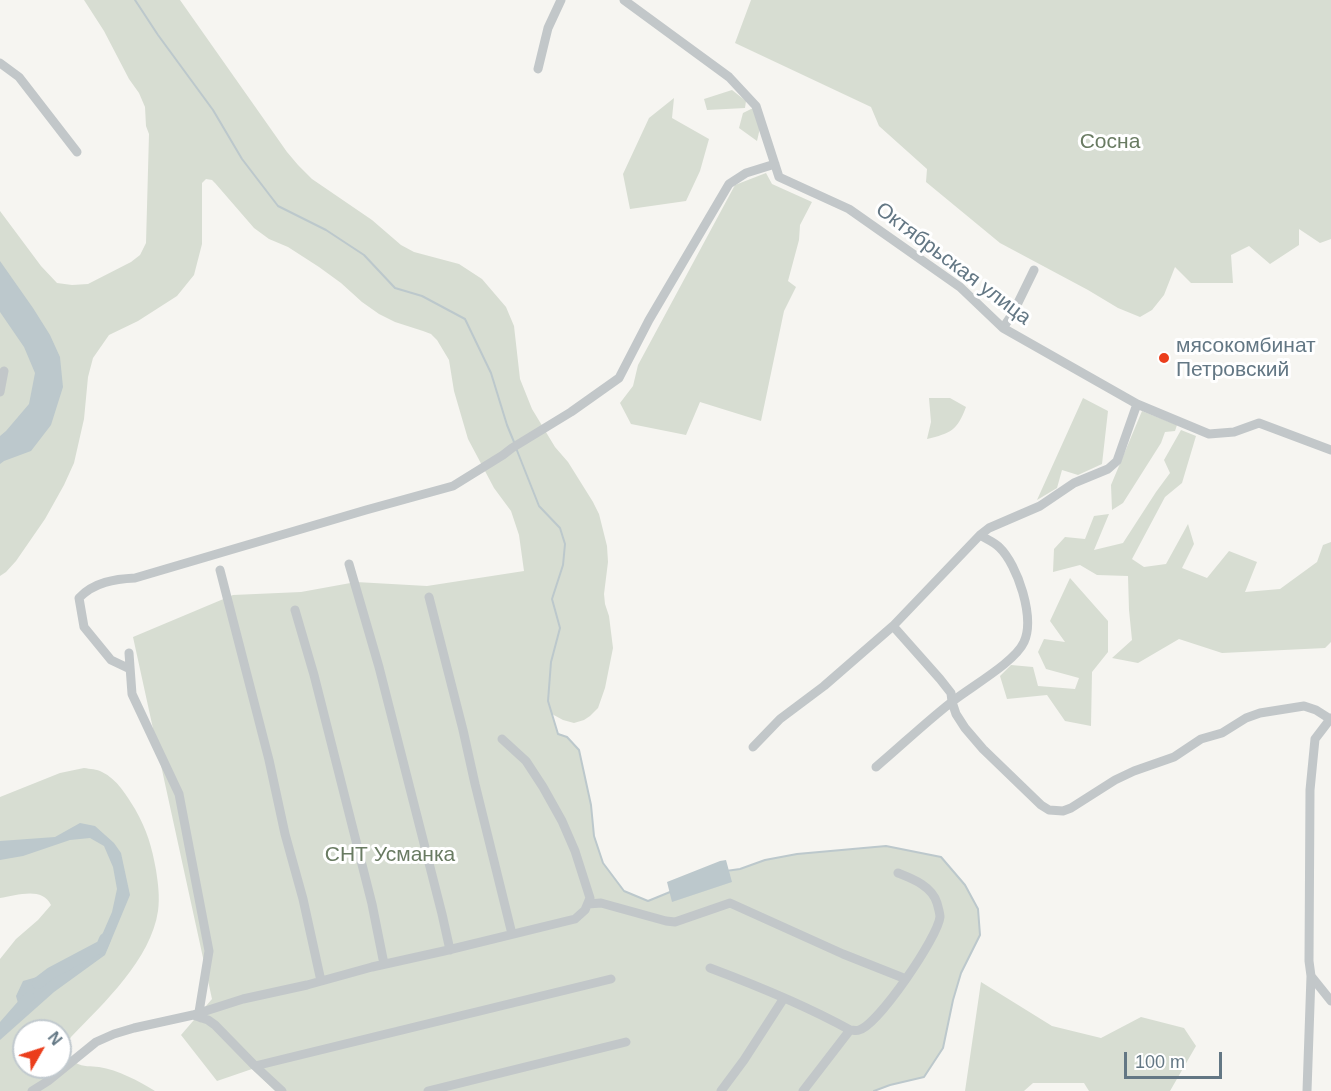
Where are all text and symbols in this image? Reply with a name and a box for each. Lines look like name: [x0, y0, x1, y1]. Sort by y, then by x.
park label: Сосна: [1080, 129, 1140, 155]
street label: Октябрьская улица: [870, 197, 1036, 331]
place label: мясокомбинат Петровский: [1176, 333, 1316, 383]
marker: мясокомбинат Петровский: [1157, 351, 1171, 365]
park label: СНТ Усманка: [325, 842, 455, 868]
north arrow: [12, 1019, 72, 1079]
text: N: [45, 1029, 65, 1048]
scale bar: [1127, 1040, 1224, 1078]
text: 100 m: [1135, 1052, 1185, 1072]

